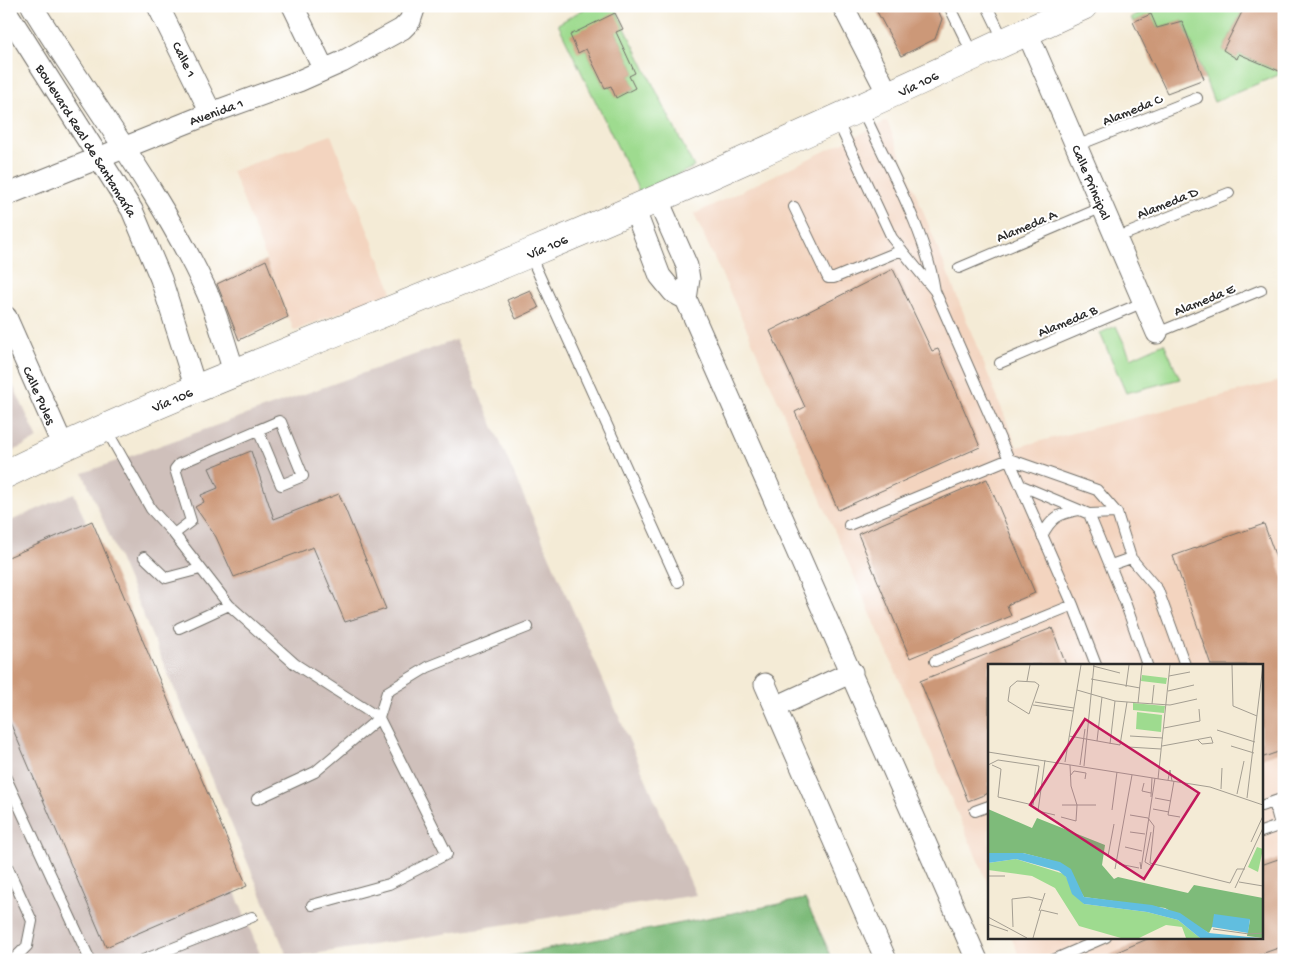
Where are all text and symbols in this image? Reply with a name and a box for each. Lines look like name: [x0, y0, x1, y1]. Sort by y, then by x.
street label: Calle 1: [167, 39, 199, 81]
street label: Boulevard Real de Santamaría: [30, 61, 140, 222]
street label: Vía 106: [895, 68, 943, 103]
street label: Alameda C: [1100, 91, 1167, 131]
street label: Avenida 1: [187, 96, 246, 131]
street label: Calle Principal: [1066, 143, 1113, 223]
street label: Alameda D: [1135, 184, 1202, 224]
street label: Alameda A: [994, 207, 1060, 248]
street label: Vía 106: [524, 232, 572, 265]
street label: Alameda E: [1172, 281, 1239, 321]
street label: Alameda B: [1036, 302, 1101, 342]
street label: Calle Pules: [17, 364, 58, 428]
street label: Vía 106: [149, 385, 197, 418]
inset map: [988, 664, 1262, 938]

